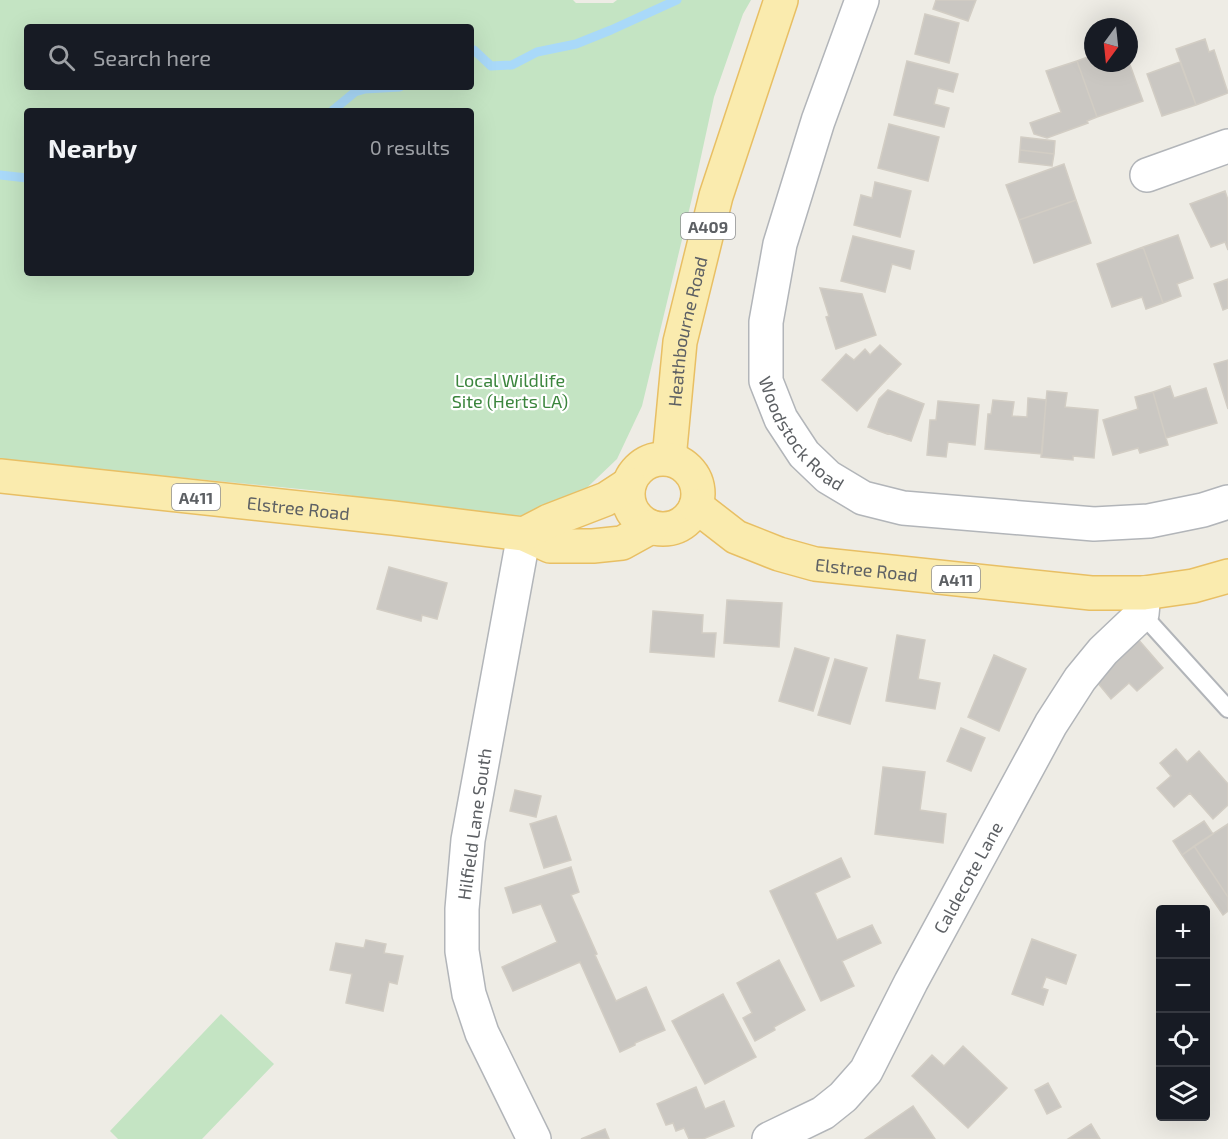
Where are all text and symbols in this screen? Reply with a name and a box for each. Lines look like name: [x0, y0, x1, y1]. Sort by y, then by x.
north arrow: [1084, 18, 1138, 72]
search box: [24, 24, 474, 90]
icon: search: [45, 41, 78, 74]
text: Search here: [93, 44, 211, 70]
text: Nearby: [48, 132, 137, 163]
text: 0 results: [370, 135, 450, 159]
road number: A409: [681, 213, 735, 239]
street label: Heathbourne Road: [663, 254, 712, 408]
park label: Local Wildlife Site (Herts LA): [452, 369, 568, 412]
street label: Woodstock Road: [754, 373, 848, 495]
road number: A411: [172, 484, 220, 510]
street label: Elstree Road: [246, 491, 351, 524]
street label: Elstree Road: [814, 553, 919, 586]
road number: A411: [932, 566, 980, 592]
street label: Hilfield Lane South: [452, 747, 496, 901]
street label: Caldecote Lane: [928, 818, 1007, 937]
map controls: [1156, 905, 1210, 1121]
button: +: [1156, 905, 1210, 959]
button: −: [1156, 959, 1210, 1013]
button: locate: [1156, 1013, 1210, 1067]
button: layers: [1156, 1067, 1210, 1121]

